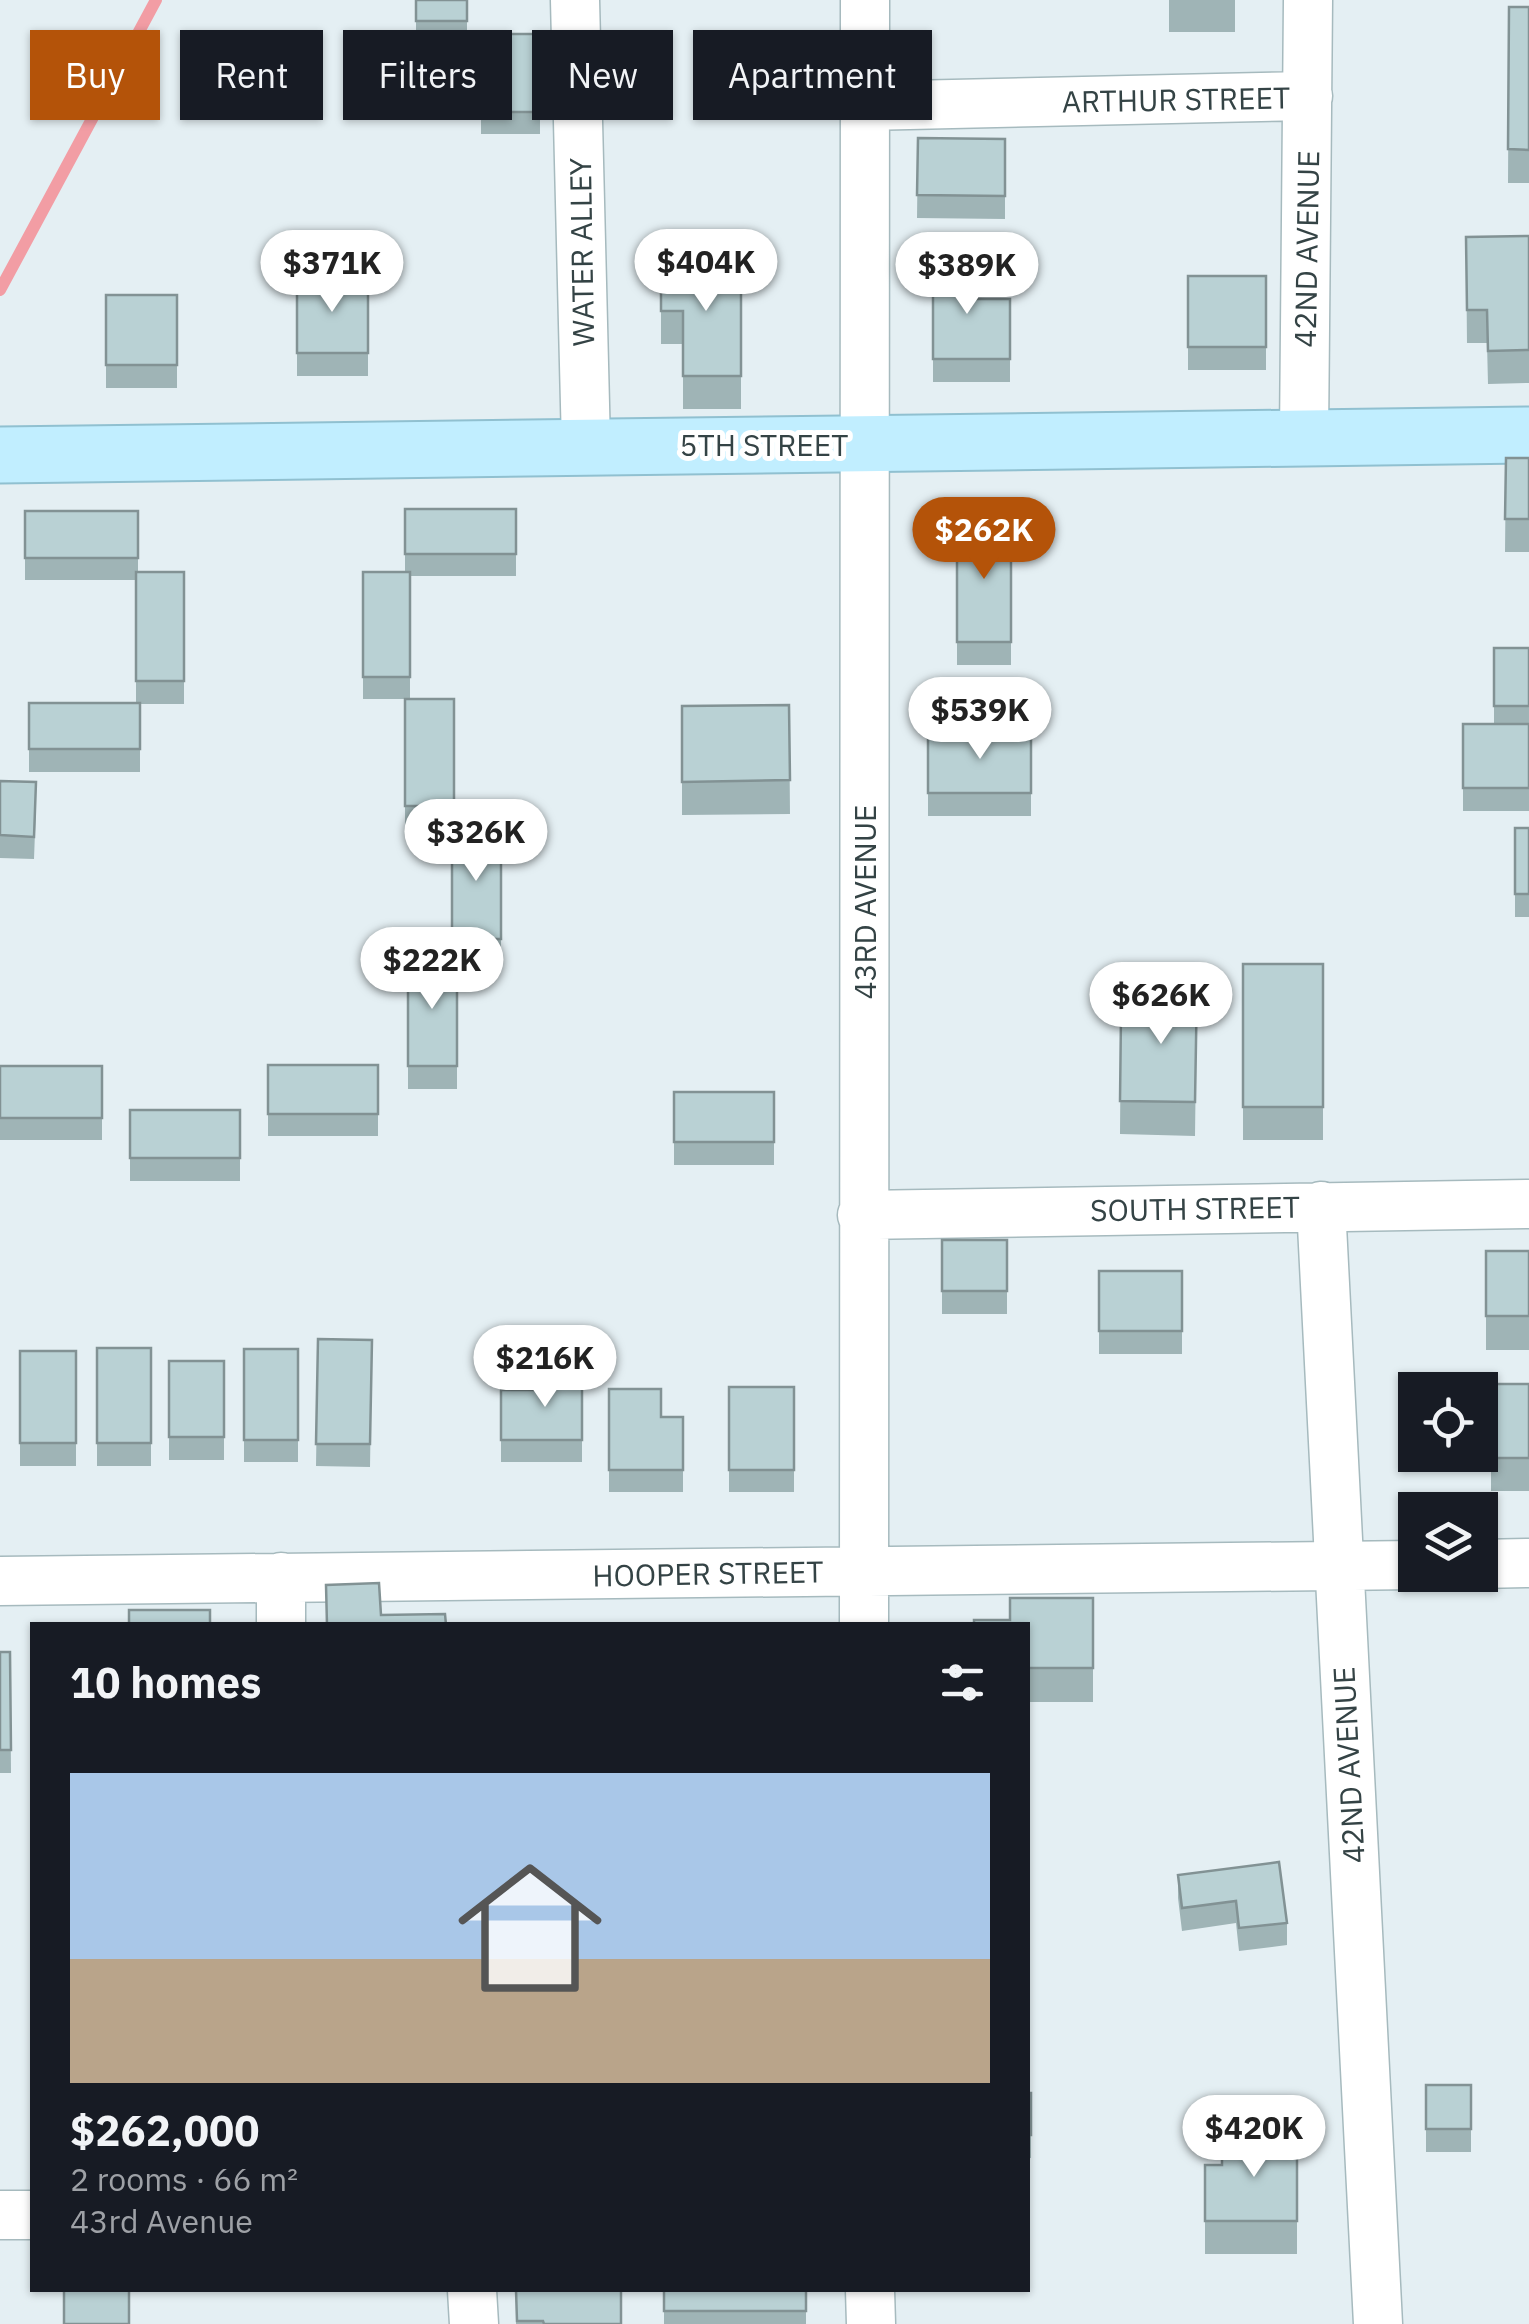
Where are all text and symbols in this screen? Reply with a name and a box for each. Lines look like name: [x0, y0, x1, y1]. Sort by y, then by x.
chip: Buy: [30, 30, 160, 120]
chip: Rent: [180, 30, 323, 120]
chip: Filters: [343, 30, 512, 120]
chip: New: [532, 30, 673, 120]
chip: Apartment: [693, 30, 932, 120]
street label: ARTHUR STREET: [1062, 78, 1290, 120]
street label: 42ND AVENUE: [1285, 150, 1327, 348]
street label: WATER ALLEY: [560, 157, 602, 347]
pin: $404K: [636, 229, 776, 314]
pin: $371K: [262, 230, 402, 315]
pin: $389K: [897, 232, 1037, 317]
text: $404K: [656, 240, 756, 282]
text: $371K: [282, 241, 382, 283]
text: $389K: [917, 243, 1017, 285]
street label: 5TH STREET: [680, 425, 849, 464]
pin: $262K: [914, 497, 1054, 582]
text: $262K: [934, 508, 1034, 550]
pin: $539K: [910, 677, 1050, 762]
text: $539K: [930, 688, 1030, 730]
pin: $326K: [406, 799, 546, 884]
street label: 43RD AVENUE: [845, 804, 884, 1000]
text: $326K: [426, 810, 526, 852]
pin: $222K: [362, 927, 502, 1012]
text: $222K: [382, 938, 482, 980]
pin: $626K: [1091, 962, 1231, 1047]
text: $626K: [1111, 973, 1211, 1015]
street label: SOUTH STREET: [1090, 1187, 1300, 1229]
pin: $216K: [475, 1325, 615, 1410]
text: $216K: [495, 1336, 595, 1378]
map controls: [1398, 1372, 1498, 1592]
button: locate: [1398, 1372, 1498, 1472]
button: layers: [1398, 1492, 1498, 1592]
street label: HOOPER STREET: [592, 1551, 824, 1595]
text: 10 homes: [70, 1655, 261, 1710]
icon: filters: [935, 1655, 990, 1710]
street label: 42ND AVENUE: [1323, 1665, 1373, 1865]
icon: home: [440, 1838, 620, 2018]
pin: $420K: [1184, 2095, 1324, 2180]
text: $262,000: [70, 2103, 259, 2158]
text: $420K: [1204, 2106, 1304, 2148]
text: 2 rooms · 66 m²: [70, 2158, 298, 2200]
text: 43rd Avenue: [70, 2200, 253, 2242]

